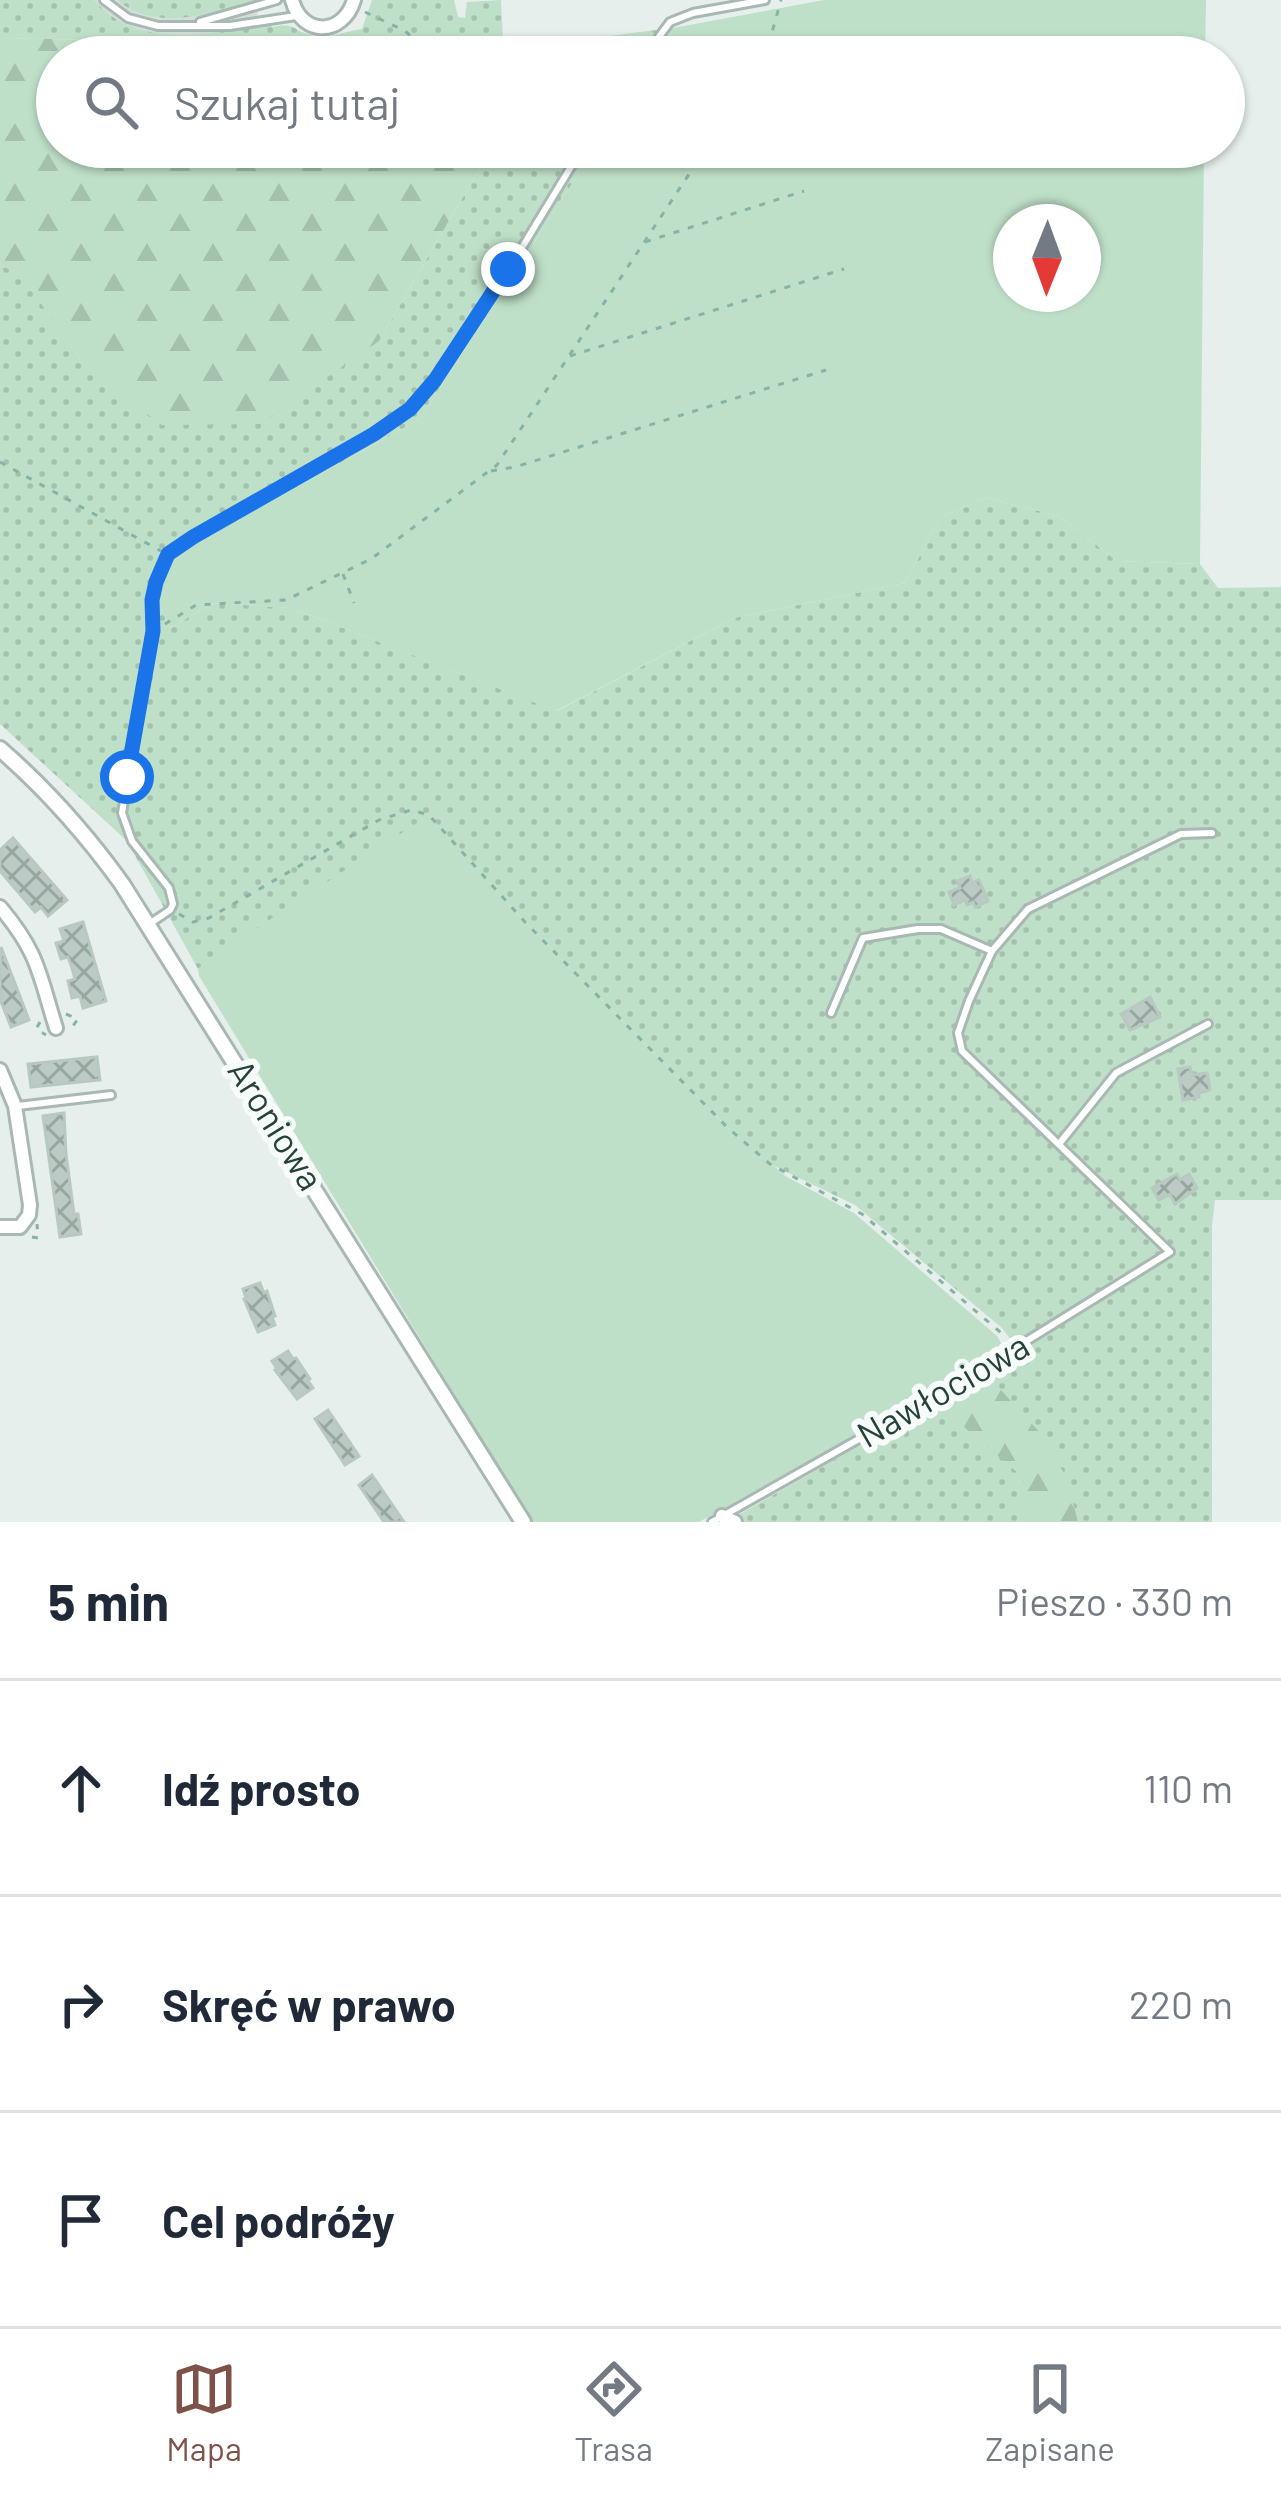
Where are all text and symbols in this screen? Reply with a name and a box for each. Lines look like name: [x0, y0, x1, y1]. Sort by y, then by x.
search box: [36, 36, 1245, 168]
icon: search: [78, 69, 144, 135]
text: Szukaj tutaj: [174, 75, 401, 129]
north arrow: [993, 204, 1101, 312]
route end: [481, 242, 535, 296]
route start: [100, 750, 154, 804]
street label: Aroniowa: [220, 1051, 334, 1197]
street label: Nawłociowa: [849, 1322, 1036, 1455]
text: 5 min: [48, 1570, 169, 1631]
text: Pieszo · 330 m: [996, 1577, 1233, 1624]
icon: ahead: [48, 1755, 114, 1821]
text: Idź prosto: [162, 1761, 361, 1815]
text: 110 m: [1143, 1764, 1233, 1811]
icon: right: [48, 1971, 114, 2037]
text: Skręć w prawo: [162, 1977, 456, 2031]
text: 220 m: [1129, 1980, 1233, 2027]
icon: arrive: [48, 2187, 114, 2253]
text: Cel podróży: [162, 2193, 395, 2247]
tab: Mapa: [166, 2356, 242, 2468]
tab: Trasa: [574, 2356, 653, 2468]
tab: Zapisane: [985, 2356, 1115, 2468]

